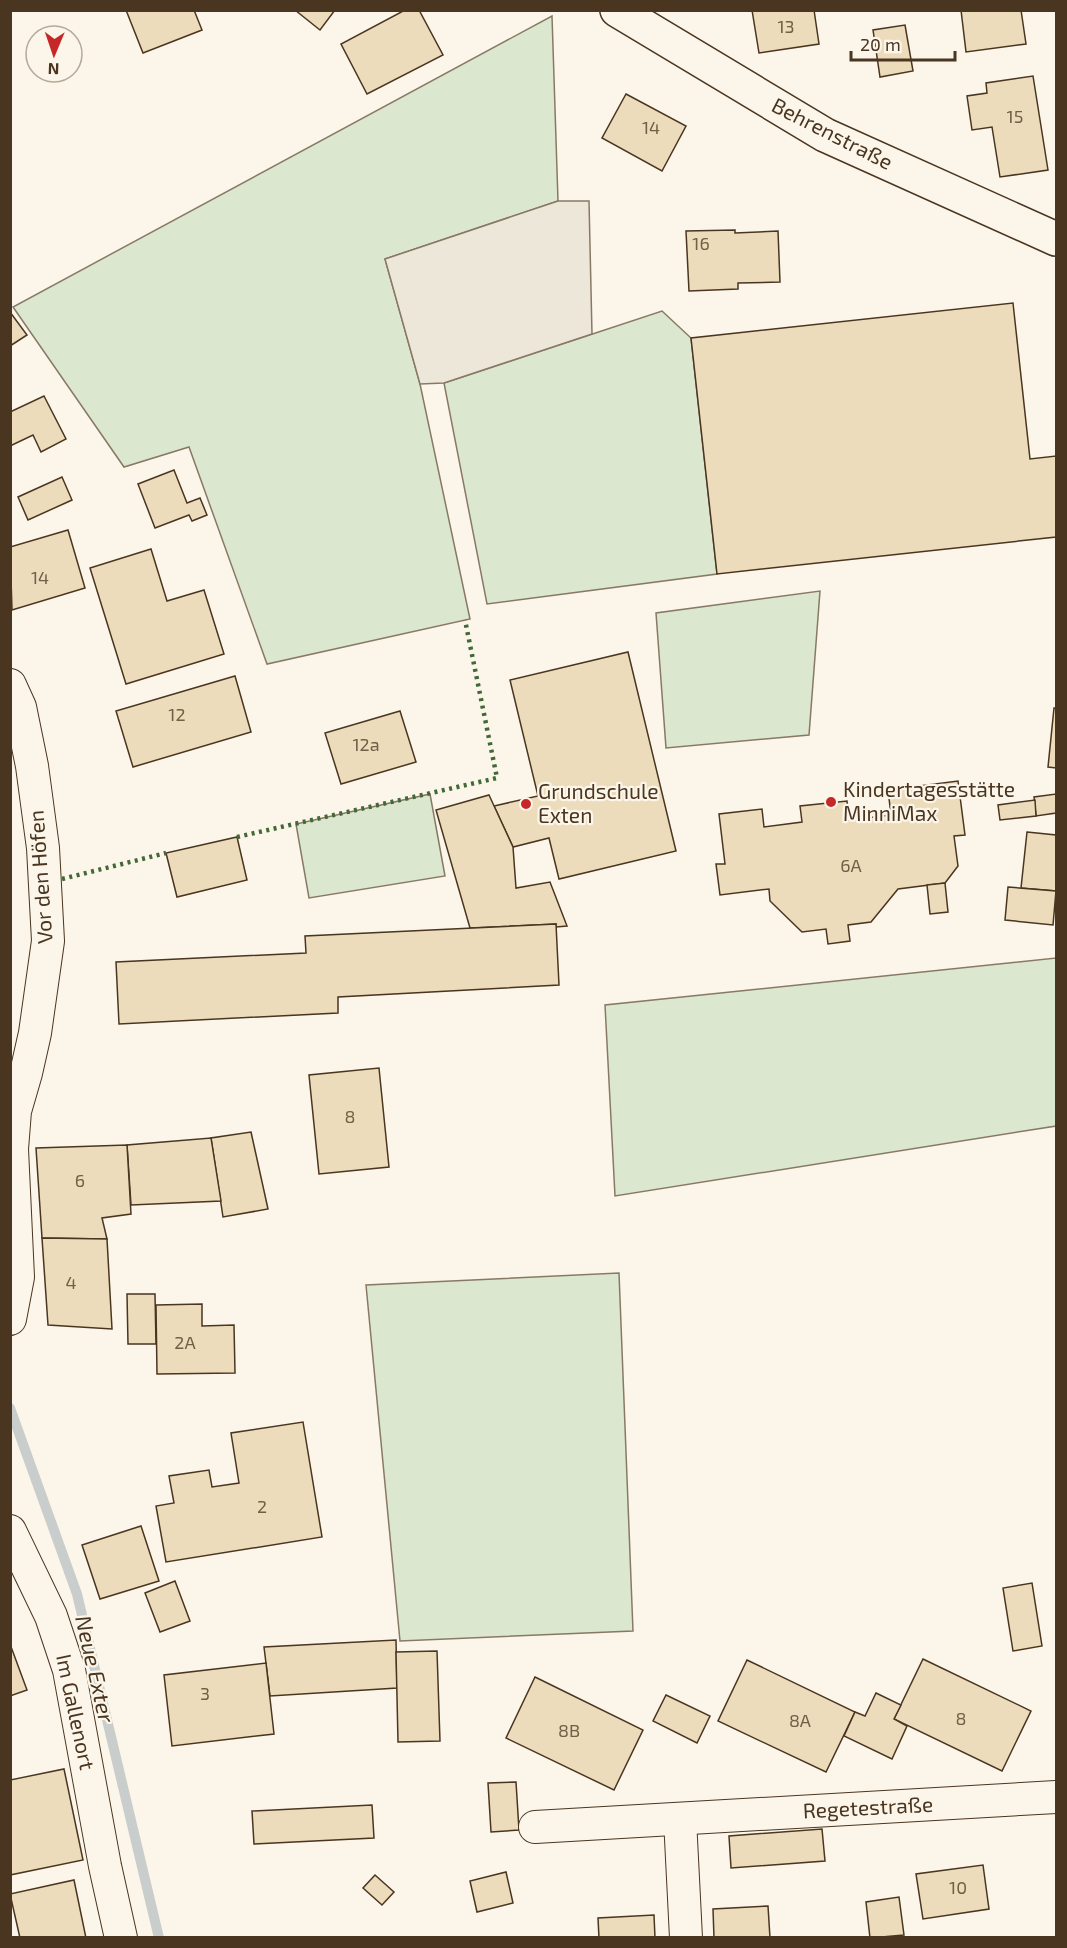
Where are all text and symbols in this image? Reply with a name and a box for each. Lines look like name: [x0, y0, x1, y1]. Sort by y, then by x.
house number: 13: [777, 15, 795, 37]
north arrow: [24, 24, 84, 84]
scale bar: [851, 24, 954, 62]
text: 20 m: [860, 33, 901, 55]
text: N: [47, 60, 60, 79]
street label: Behrenstraße: [768, 92, 897, 174]
house number: 15: [1007, 105, 1023, 127]
house number: 14: [642, 116, 660, 138]
house number: 16: [692, 232, 710, 254]
house number: 14: [31, 566, 49, 588]
house number: 12: [168, 703, 186, 725]
house number: 12a: [352, 733, 380, 755]
place label: Kindertagesstätte MinniMax: [843, 776, 1015, 825]
place label: Grundschule Exten: [538, 778, 658, 827]
marker: Kindertagesstätte MinniMax: [824, 795, 838, 809]
marker: Grundschule Exten: [519, 797, 533, 811]
street label: Vor den Höfen: [22, 809, 57, 945]
house number: 6A: [840, 854, 863, 876]
house number: 8: [345, 1105, 355, 1127]
house number: 6: [75, 1169, 85, 1191]
house number: 4: [65, 1271, 77, 1293]
house number: 2A: [174, 1331, 196, 1353]
house number: 2: [257, 1495, 267, 1517]
water label: Neue Exter: [71, 1613, 121, 1726]
street label: Im Gallenort: [52, 1652, 101, 1772]
house number: 3: [200, 1682, 210, 1704]
house number: 8: [956, 1707, 966, 1729]
house number: 8A: [789, 1709, 812, 1731]
house number: 8B: [558, 1719, 580, 1741]
street label: Regetestraße: [802, 1791, 934, 1822]
house number: 10: [949, 1876, 967, 1898]

